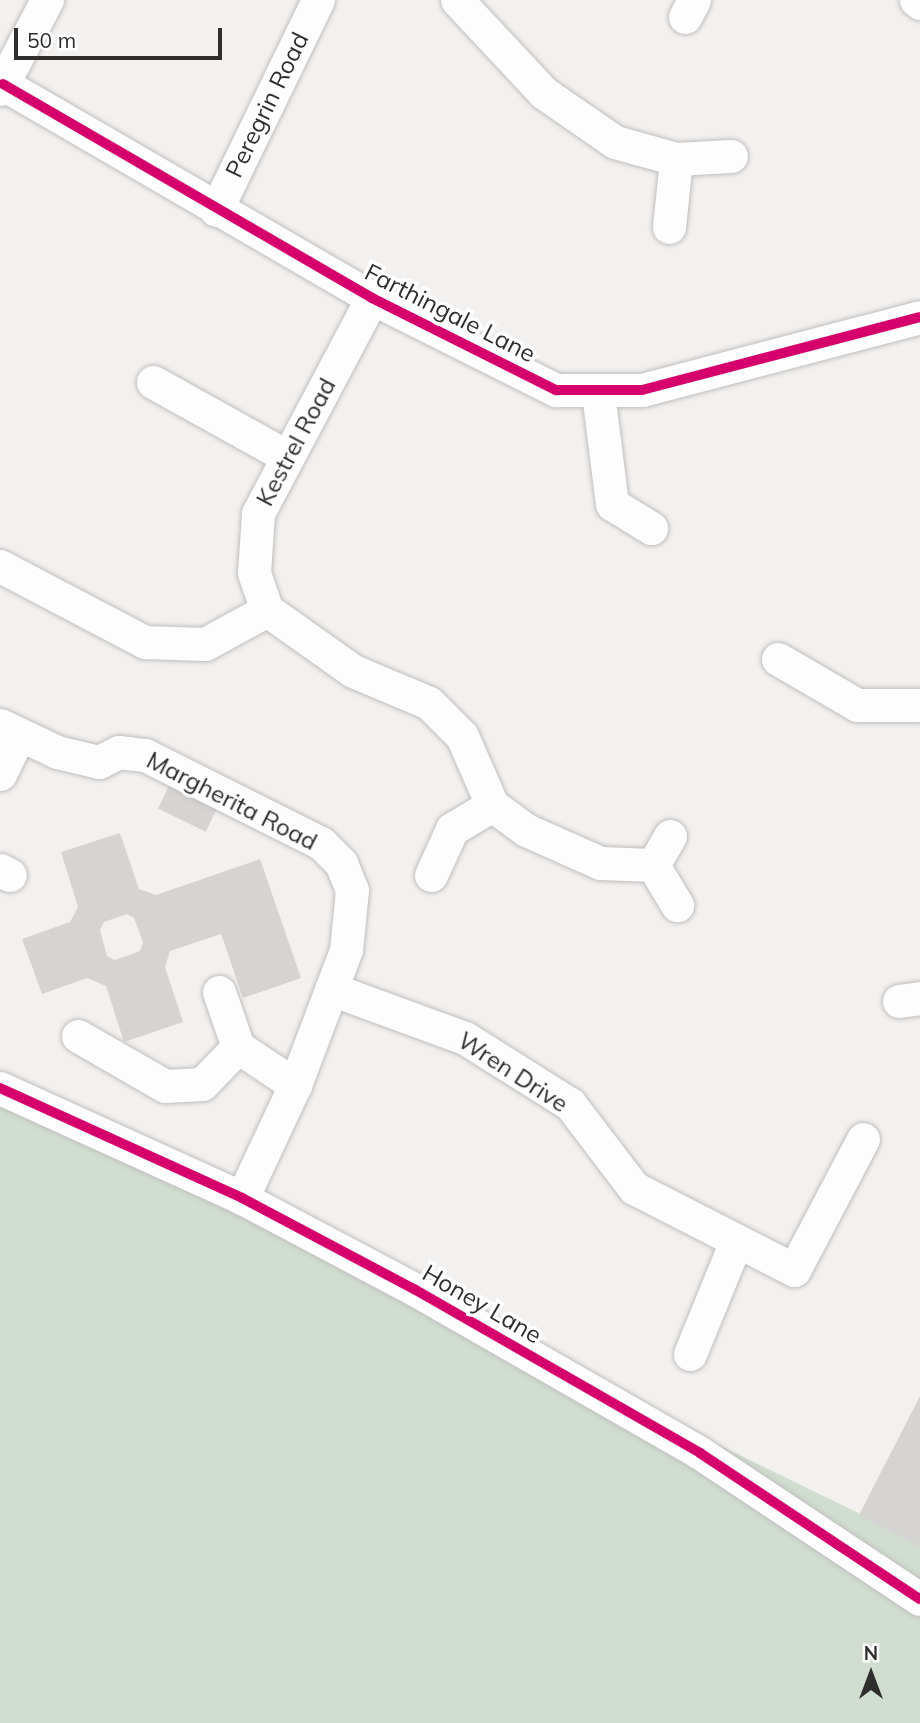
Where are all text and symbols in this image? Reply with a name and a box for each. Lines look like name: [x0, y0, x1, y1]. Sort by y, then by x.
scale bar: [18, 14, 226, 58]
text: 50 m: [27, 27, 76, 53]
street label: Peregrin Road: [219, 28, 315, 182]
street label: Farthingale Lane: [360, 258, 540, 368]
street label: Kestrel Road: [250, 373, 342, 511]
street label: Margherita Road: [142, 746, 322, 856]
street label: Wren Drive: [453, 1026, 573, 1118]
street label: Honey Lane: [417, 1258, 547, 1350]
north arrow: [836, 1639, 906, 1709]
text: N: [864, 1641, 878, 1665]

